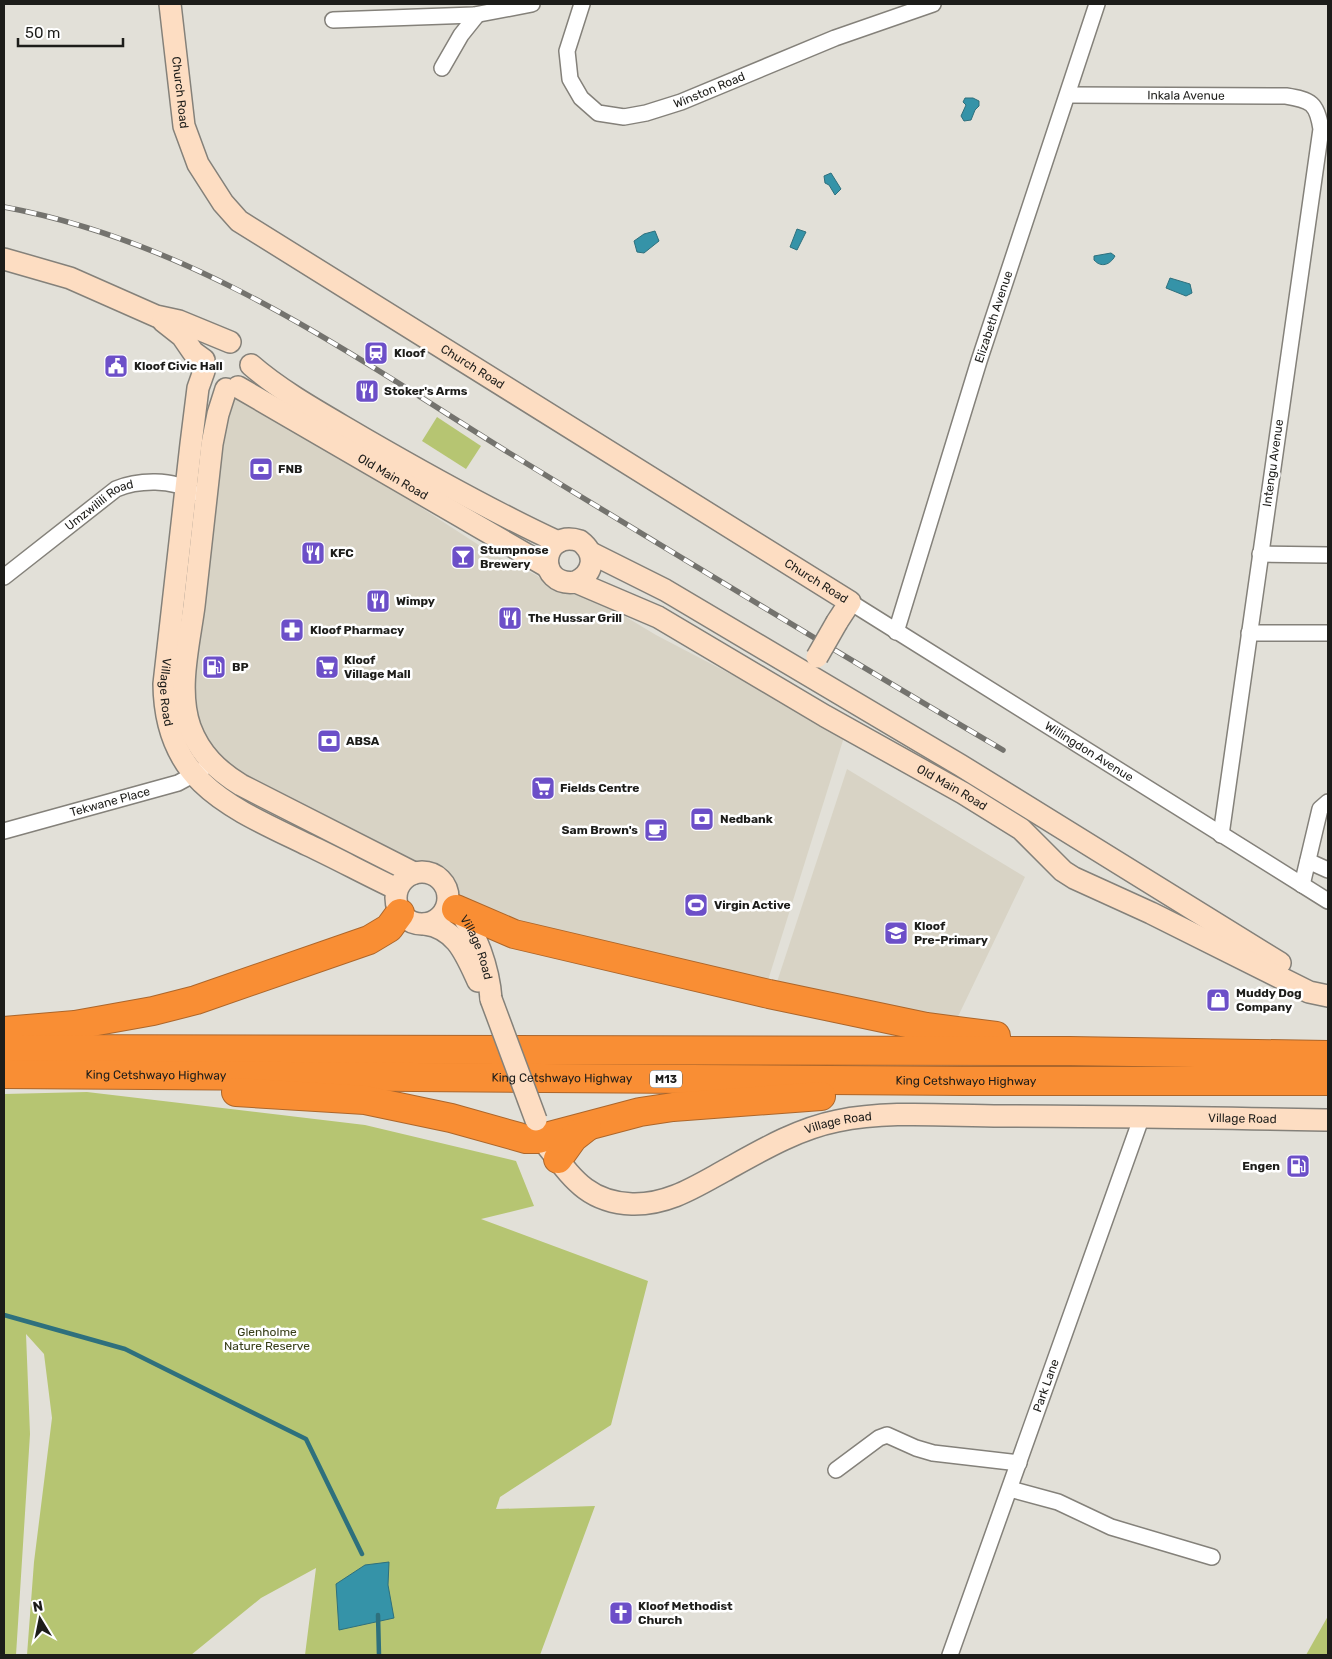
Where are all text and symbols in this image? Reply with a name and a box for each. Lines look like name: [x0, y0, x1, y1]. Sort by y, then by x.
scale bar: [18, 15, 122, 47]
text: 50 m: [25, 24, 60, 42]
street label: Church Road: [169, 56, 191, 129]
street label: Winston Road: [672, 69, 747, 111]
street label: Inkala Avenue: [1147, 88, 1225, 103]
street label: Elizabeth Avenue: [972, 269, 1015, 365]
station icon: Kloof: [363, 340, 389, 366]
street label: Church Road: [438, 342, 507, 392]
place label: Kloof: [394, 346, 426, 360]
public building icon: Kloof Civic Hall: [103, 353, 129, 379]
place label: Kloof Civic Hall: [134, 359, 223, 373]
restaurant icon: Stoker's Arms: [354, 378, 380, 404]
place label: Stoker's Arms: [384, 384, 468, 398]
street label: Intengu Avenue: [1260, 418, 1286, 508]
street label: Old Main Road: [355, 451, 430, 503]
bank icon: FNB: [248, 456, 274, 482]
place label: FNB: [278, 462, 303, 476]
street label: Umzwilili Road: [62, 477, 135, 533]
restaurant icon: KFC: [300, 540, 326, 566]
place label: Stumpnose Brewery: [480, 543, 549, 571]
bar icon: Stumpnose Brewery: [450, 544, 476, 570]
place label: KFC: [330, 546, 354, 560]
street label: Church Road: [782, 556, 851, 606]
restaurant icon: Wimpy: [365, 588, 391, 614]
place label: Wimpy: [396, 594, 435, 608]
restaurant icon: The Hussar Grill: [497, 605, 523, 631]
place label: The Hussar Grill: [528, 611, 622, 625]
pharmacy icon: Kloof Pharmacy: [279, 617, 305, 643]
place label: Kloof Pharmacy: [310, 623, 404, 637]
place label: Kloof Village Mall: [344, 653, 411, 681]
fuel station icon: BP: [201, 654, 227, 680]
supermarket icon: Kloof Village Mall: [314, 654, 340, 680]
street label: Village Road: [157, 657, 176, 728]
place label: BP: [232, 660, 249, 674]
street label: Willingdon Avenue: [1042, 719, 1136, 785]
bank icon: ABSA: [316, 728, 342, 754]
place label: ABSA: [346, 734, 380, 748]
street label: Old Main Road: [914, 762, 990, 813]
supermarket icon: Fields Centre: [530, 775, 556, 801]
place label: Fields Centre: [560, 781, 640, 795]
street label: Tekwane Place: [68, 784, 152, 819]
bank icon: Nedbank: [689, 806, 715, 832]
place label: Nedbank: [720, 812, 773, 826]
cafe icon: Sam Brown's: [643, 817, 669, 843]
place label: Sam Brown's: [562, 823, 638, 837]
sports icon: Virgin Active: [683, 892, 709, 918]
place label: Virgin Active: [714, 898, 791, 912]
street label: Village Road: [457, 912, 495, 981]
place label: Kloof Pre-Primary: [914, 919, 988, 947]
school or university icon: Kloof Pre-Primary: [883, 920, 909, 946]
place label: Muddy Dog Company: [1236, 986, 1302, 1014]
shop icon: Muddy Dog Company: [1205, 987, 1231, 1013]
street label: King Cetshwayo Highway: [85, 1068, 227, 1083]
road number: M13: [650, 1070, 682, 1088]
street label: King Cetshwayo Highway: [491, 1071, 633, 1086]
street label: King Cetshwayo Highway: [895, 1074, 1037, 1088]
street label: Village Road: [803, 1109, 872, 1137]
street label: Village Road: [1208, 1111, 1277, 1126]
fuel station icon: Engen: [1285, 1153, 1311, 1179]
place label: Engen: [1242, 1159, 1280, 1173]
park label: Glenholme Nature Reserve: [224, 1325, 310, 1353]
street label: Park Lane: [1030, 1357, 1062, 1414]
north arrow: [15, 1594, 65, 1644]
text: N: [31, 1597, 44, 1616]
place label: Kloof Methodist Church: [638, 1599, 733, 1627]
church icon: Kloof Methodist Church: [608, 1600, 634, 1626]

